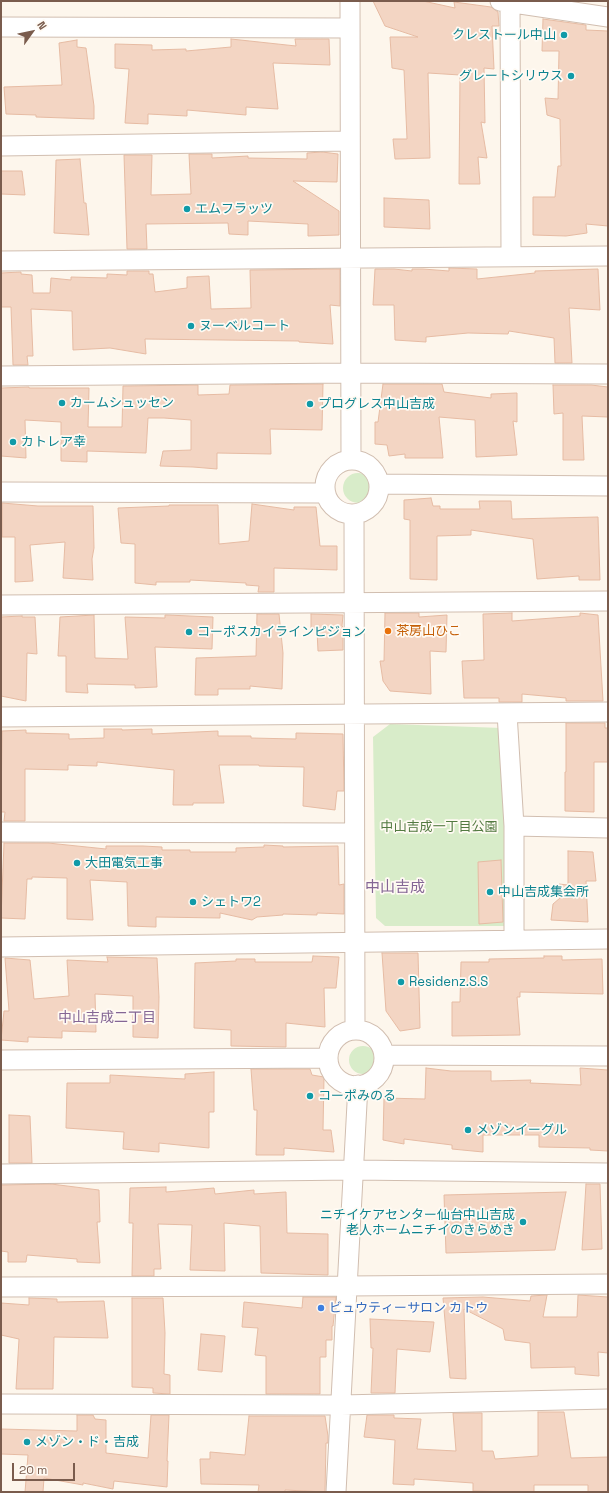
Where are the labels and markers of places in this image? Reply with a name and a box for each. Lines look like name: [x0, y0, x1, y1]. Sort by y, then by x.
place label: クレストール中山: [452, 27, 556, 43]
marker: クレストール中山: [559, 30, 569, 40]
place label: グレートシリウス: [459, 68, 563, 84]
marker: グレートシリウス: [566, 71, 576, 81]
place label: エムフラッツ: [195, 201, 273, 217]
marker: エムフラッツ: [182, 204, 192, 214]
place label: ヌーベルコート: [199, 318, 290, 334]
marker: ヌーベルコート: [186, 321, 196, 331]
place label: カームシュッセン: [70, 395, 174, 411]
place label: プログレス中山吉成: [318, 396, 435, 412]
marker: カームシュッセン: [57, 398, 67, 408]
marker: プログレス中山吉成: [305, 399, 315, 409]
place label: カトレア幸: [21, 434, 86, 450]
marker: カトレア幸: [8, 437, 18, 447]
place label: 茶房山ひこ: [396, 623, 461, 639]
place label: コーポスカイラインピジョン: [197, 624, 366, 640]
marker: 茶房山ひこ: [383, 626, 393, 636]
marker: コーポスカイラインピジョン: [184, 627, 194, 637]
place label: 大田電気工事: [85, 855, 163, 871]
marker: 大田電気工事: [72, 858, 82, 868]
place label: 中山吉成集会所: [498, 884, 589, 900]
marker: 中山吉成集会所: [485, 887, 495, 897]
place label: シェトワ2: [201, 894, 261, 910]
marker: シェトワ2: [188, 897, 198, 907]
place label: Residenz.S.S: [409, 974, 488, 990]
marker: Residenz.S.S: [396, 977, 406, 987]
place label: コーポみのる: [318, 1088, 396, 1104]
marker: コーポみのる: [305, 1091, 315, 1101]
place label: メゾンイーグル: [476, 1122, 567, 1138]
marker: メゾンイーグル: [463, 1125, 473, 1135]
place label: ニチイケアセンター仙台中山吉成 老人ホームニチイのきらめき: [320, 1207, 515, 1238]
marker: ニチイケアセンター仙台中山吉成 老人ホームニチイのきらめき: [518, 1217, 528, 1227]
place label: ビュウティーサロン カトウ: [329, 1300, 488, 1316]
marker: ビュウティーサロン カトウ: [316, 1303, 326, 1313]
place label: メゾン・ド・吉成: [35, 1434, 139, 1450]
marker: メゾン・ド・吉成: [22, 1437, 32, 1447]

